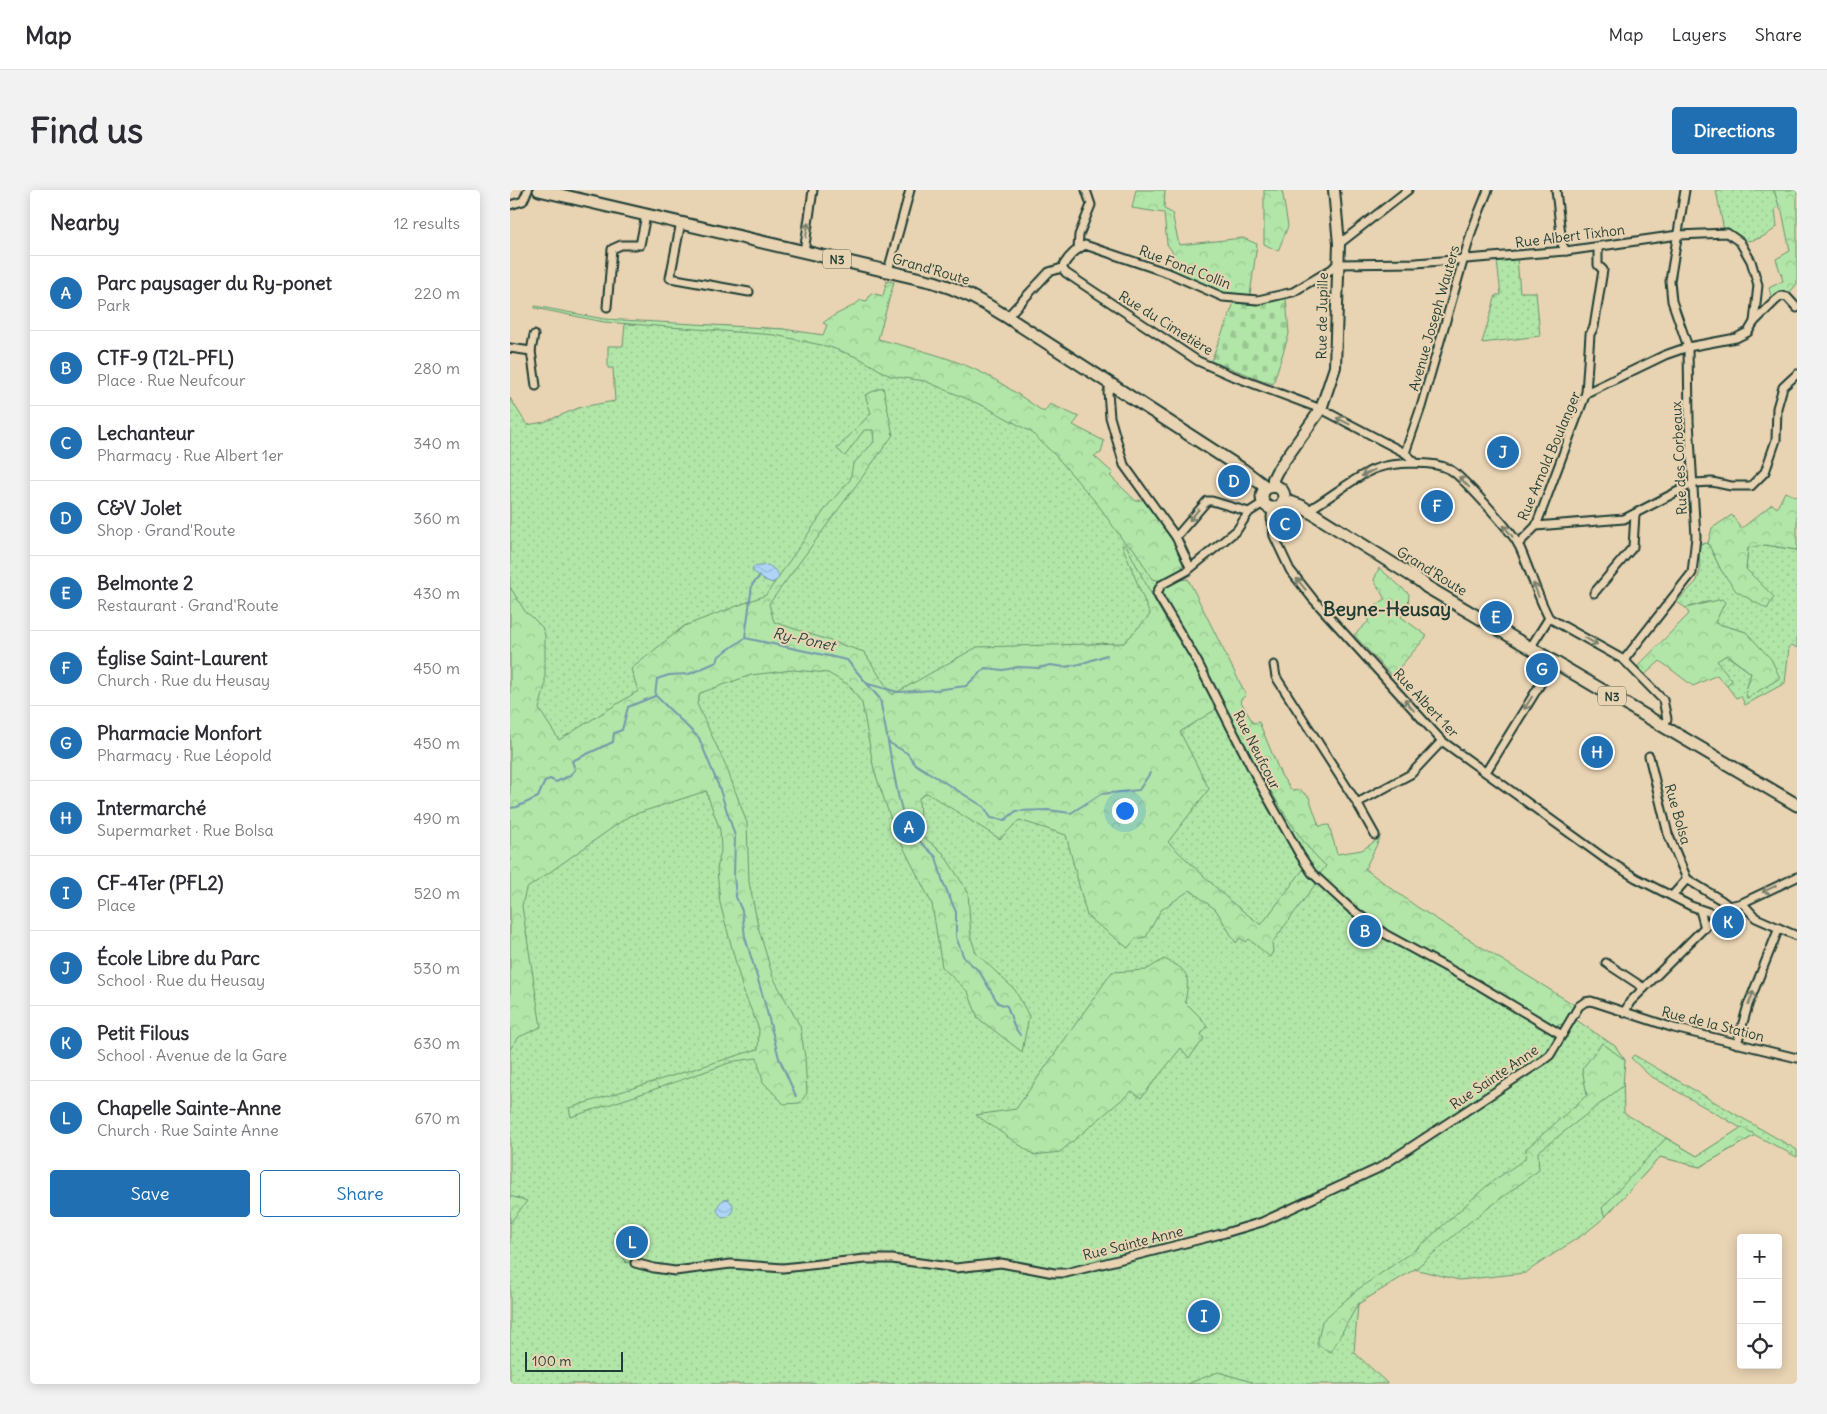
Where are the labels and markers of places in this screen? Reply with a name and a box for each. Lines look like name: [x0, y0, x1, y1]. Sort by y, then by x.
pin: J: [1487, 433, 1519, 471]
pin: D: [1218, 462, 1250, 500]
pin: F: [1421, 487, 1453, 525]
pin: C: [1269, 505, 1301, 543]
pin: E: [1480, 598, 1512, 636]
pin: G: [1526, 650, 1558, 688]
pin: H: [1581, 733, 1613, 771]
pin: A: [893, 808, 925, 846]
pin: K: [1712, 903, 1744, 941]
pin: B: [1349, 912, 1381, 950]
pin: L: [616, 1223, 648, 1261]
pin: I: [1188, 1297, 1220, 1335]

